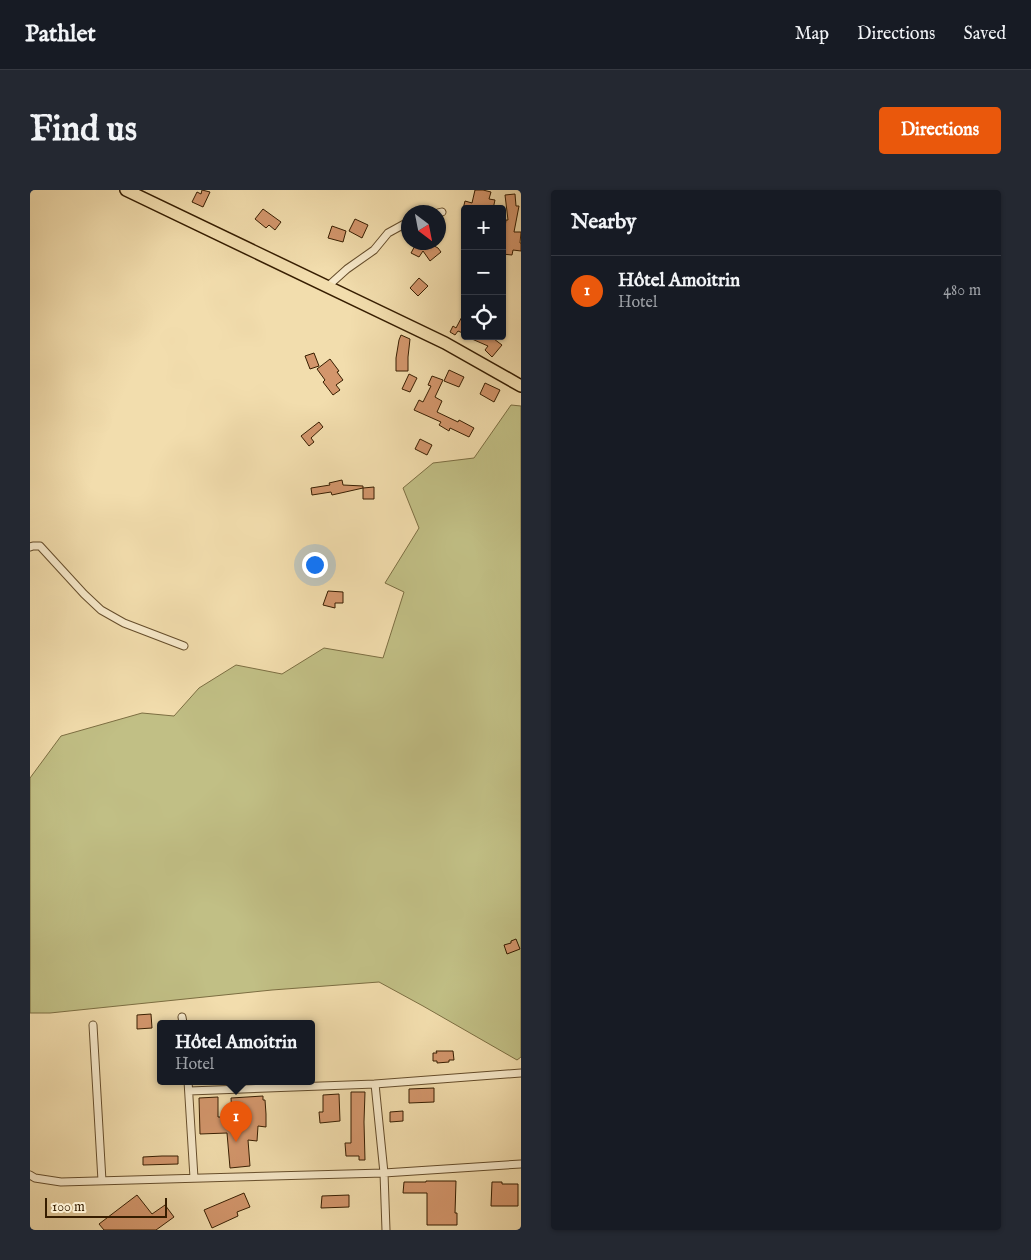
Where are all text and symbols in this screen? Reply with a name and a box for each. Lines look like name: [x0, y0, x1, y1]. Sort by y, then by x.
text: Pathlet: [25, 19, 96, 50]
text: Map: [795, 23, 829, 46]
text: Directions: [857, 23, 935, 46]
text: Saved: [963, 23, 1006, 46]
button: Directions: [879, 107, 1001, 154]
text: Find us: [30, 108, 137, 153]
north arrow: [401, 205, 446, 250]
map controls: [461, 205, 506, 340]
button: +: [461, 205, 506, 250]
text: Nearby: [571, 209, 636, 236]
button: −: [461, 250, 506, 295]
text: Hôtel Amoitrin: [618, 269, 740, 293]
text: 1: [584, 281, 590, 301]
text: 480 m: [943, 281, 981, 301]
text: Hotel: [618, 293, 657, 313]
button: locate: [461, 295, 506, 340]
your location: [302, 552, 328, 578]
popup: [157, 1020, 315, 1085]
text: Hôtel Amoitrin: [175, 1031, 297, 1055]
text: Hotel: [175, 1055, 214, 1075]
pin: 1: [220, 1101, 252, 1142]
scale bar: [45, 1195, 168, 1218]
text: 100 m: [52, 1198, 85, 1216]

